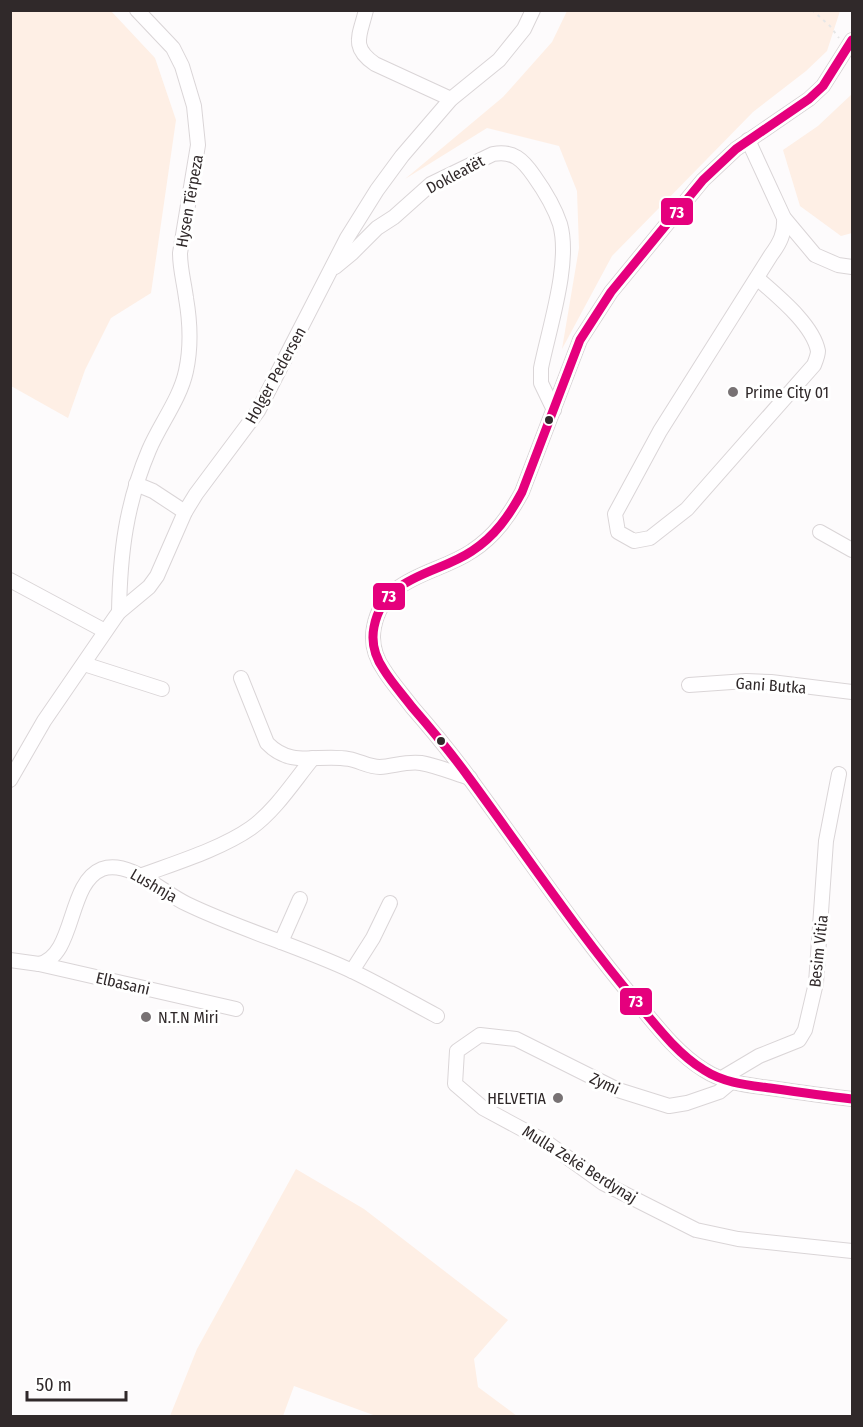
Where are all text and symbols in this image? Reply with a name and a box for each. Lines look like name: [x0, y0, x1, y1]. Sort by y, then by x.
street label: Dokleatët: [423, 151, 488, 198]
street label: Hysen Tërpeza: [172, 153, 207, 249]
line badge: 73: [660, 197, 694, 226]
text: 73: [670, 203, 685, 222]
street label: Holger Pedersen: [241, 324, 310, 427]
place label: Prime City 01: [745, 383, 829, 402]
marker: Prime City 01: [726, 385, 740, 399]
unlabelled marker: [543, 414, 555, 426]
line badge: 73: [372, 582, 406, 611]
text: 73: [382, 587, 397, 606]
street label: Gani Butka: [735, 674, 807, 697]
unlabelled marker: [435, 735, 447, 747]
street label: Lushnja: [127, 865, 181, 906]
street label: Besim Vitia: [805, 914, 832, 988]
street label: Elbasani: [94, 968, 152, 999]
line badge: 73: [619, 987, 653, 1016]
text: 73: [629, 992, 644, 1011]
place label: N.T.N Miri: [158, 1008, 218, 1027]
marker: N.T.N Miri: [139, 1010, 153, 1024]
street label: Zymi: [587, 1068, 623, 1099]
place label: HELVETIA: [487, 1089, 547, 1108]
marker: HELVETIA: [551, 1091, 565, 1105]
street label: Mulla Zekë Berdynaj: [519, 1122, 641, 1207]
scale bar: [27, 1364, 126, 1402]
text: 50 m: [36, 1374, 72, 1396]

